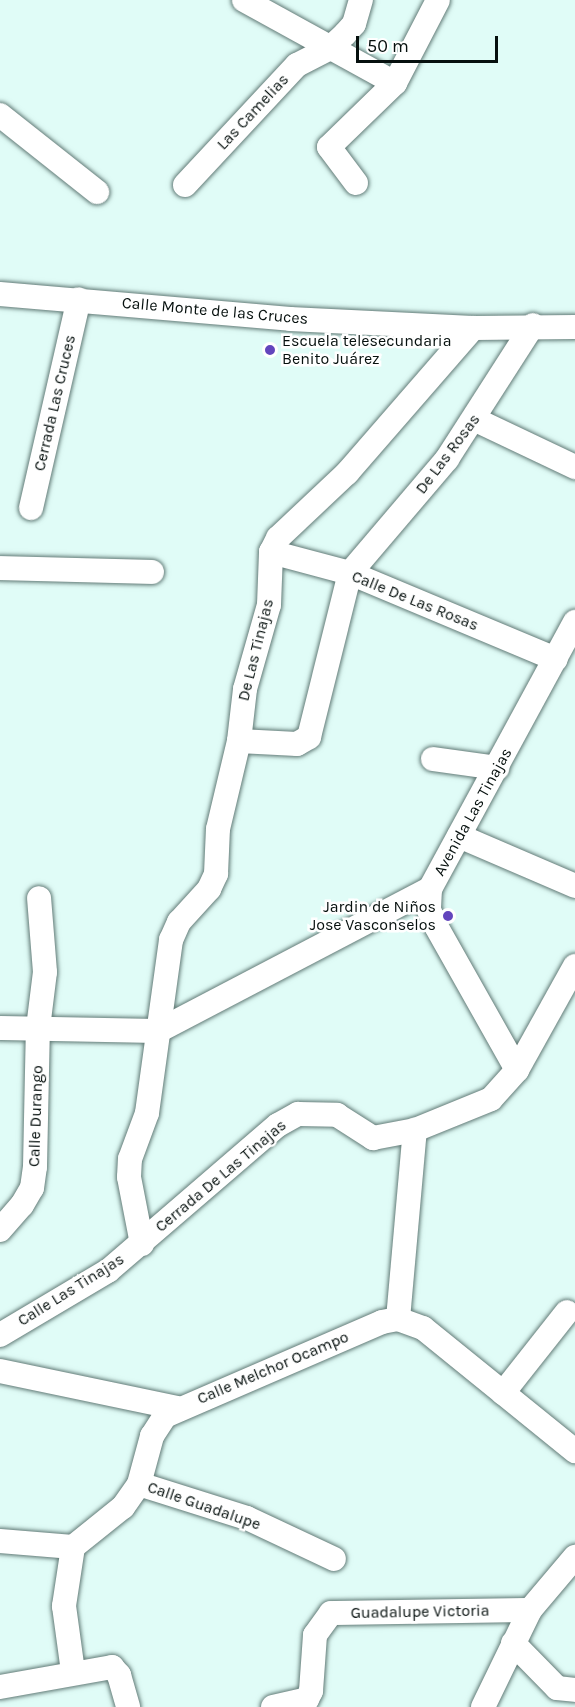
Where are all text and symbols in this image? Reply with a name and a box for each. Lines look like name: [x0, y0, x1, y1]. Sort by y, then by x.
scale bar: [359, 24, 502, 62]
text: 50 m: [367, 35, 409, 57]
street label: Las Camelias: [213, 70, 293, 154]
street label: Calle Monte de las Cruces: [121, 293, 309, 329]
place label: Escuela telesecundaria Benito Juárez: [282, 331, 451, 369]
street label: Cerrada Las Cruces: [30, 333, 80, 473]
marker: Escuela telesecundaria Benito Juárez: [263, 343, 277, 357]
street label: De Las Rosas: [412, 410, 484, 498]
street label: Calle De Las Rosas: [349, 567, 481, 635]
street label: De Las Tinajas: [234, 597, 278, 703]
street label: Avenida Las Tinajas: [430, 745, 516, 879]
place label: Jardin de Niños Jose Vasconselos: [310, 897, 436, 935]
marker: Jardin de Niños Jose Vasconselos: [441, 909, 455, 923]
street label: Calle Durango: [25, 1065, 47, 1167]
street label: Cerrada De Las Tinajas: [152, 1116, 290, 1236]
street label: Calle Las Tinajas: [14, 1250, 128, 1330]
street label: Calle Melchor Ocampo: [194, 1327, 352, 1409]
street label: Calle Guadalupe: [145, 1478, 263, 1534]
street label: Guadalupe Victoria: [350, 1601, 490, 1623]

